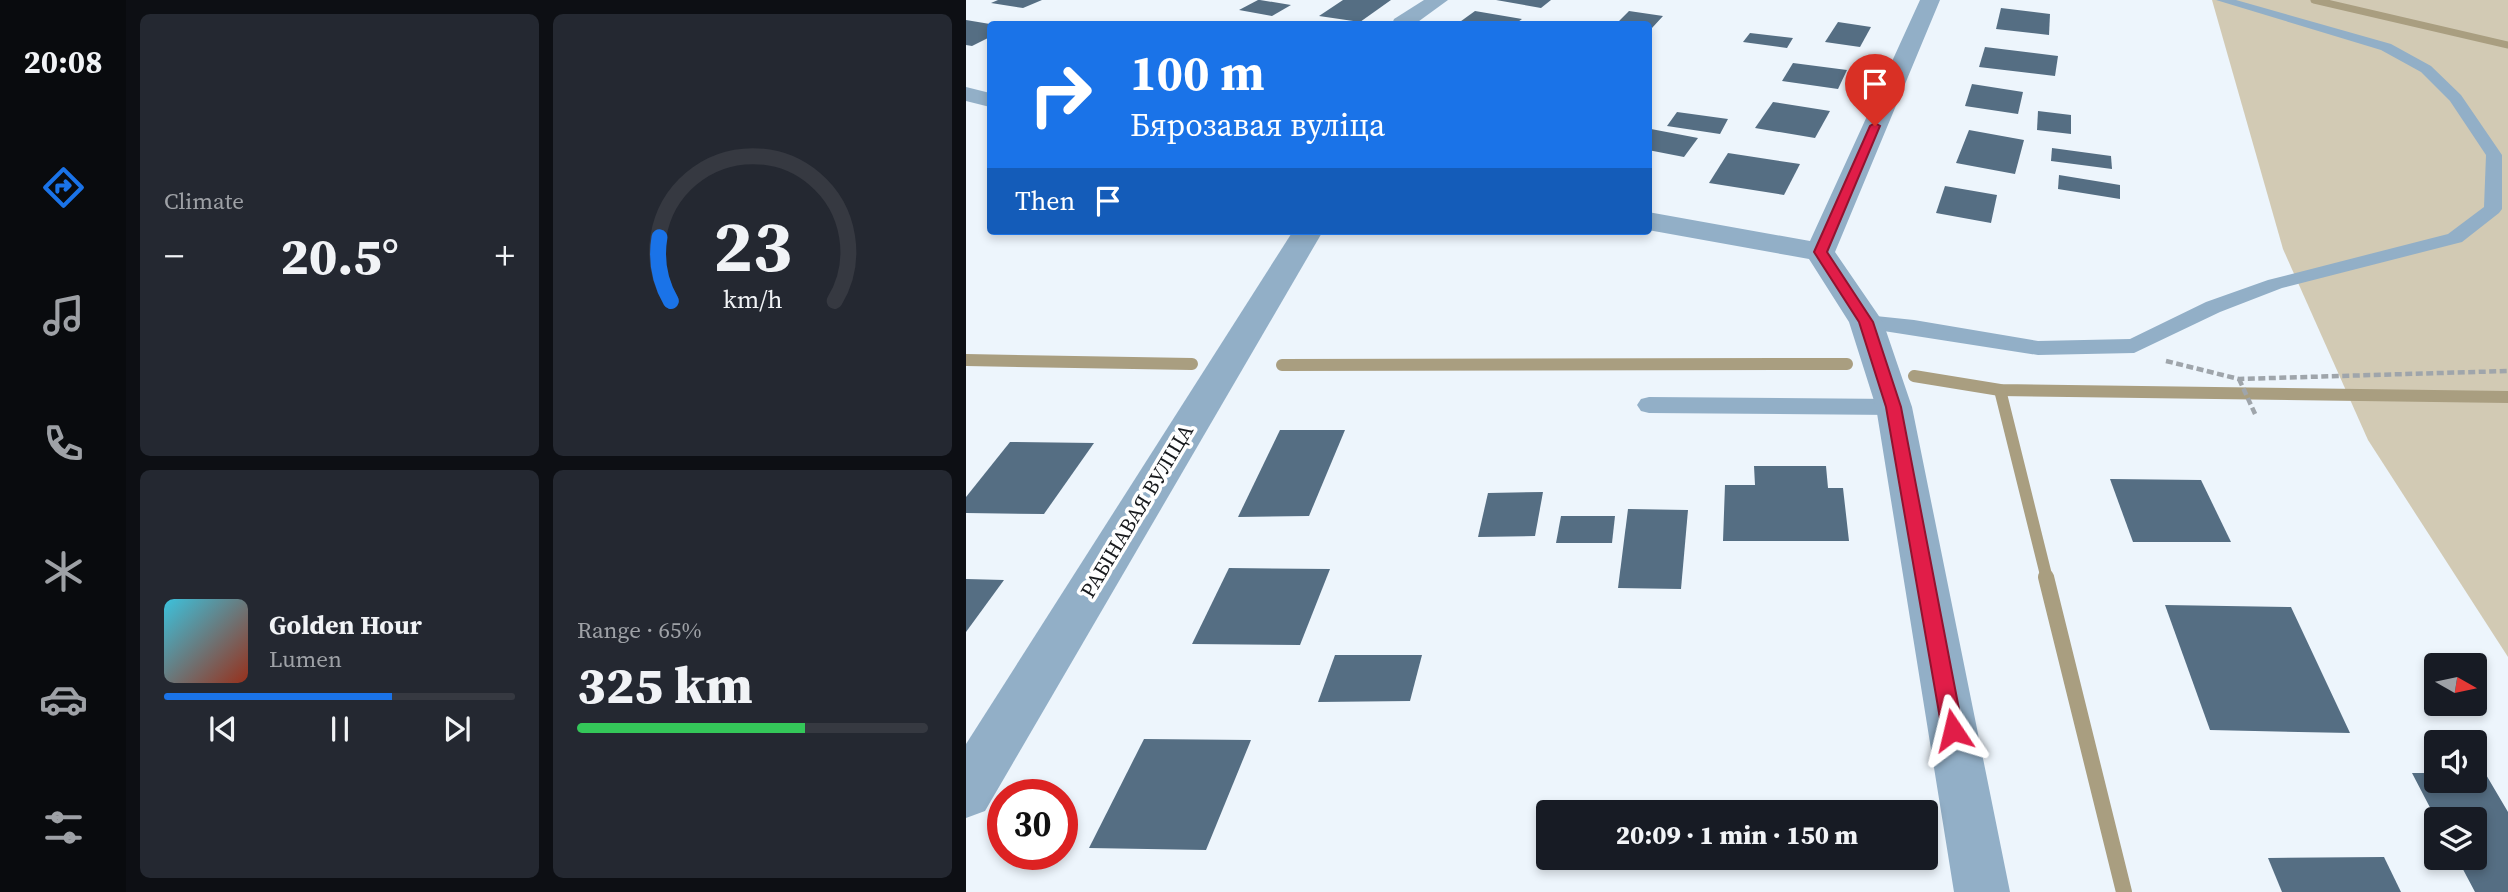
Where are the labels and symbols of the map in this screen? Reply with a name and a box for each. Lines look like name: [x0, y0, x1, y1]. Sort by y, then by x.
pin: [1845, 54, 1905, 126]
street label: РАБІНАВАЯ ВУЛІЦА: [1073, 418, 1200, 603]
north arrow: [2424, 653, 2487, 716]
position arrow: [1916, 693, 1990, 767]
speed limit sign: 30: [987, 779, 1078, 870]

